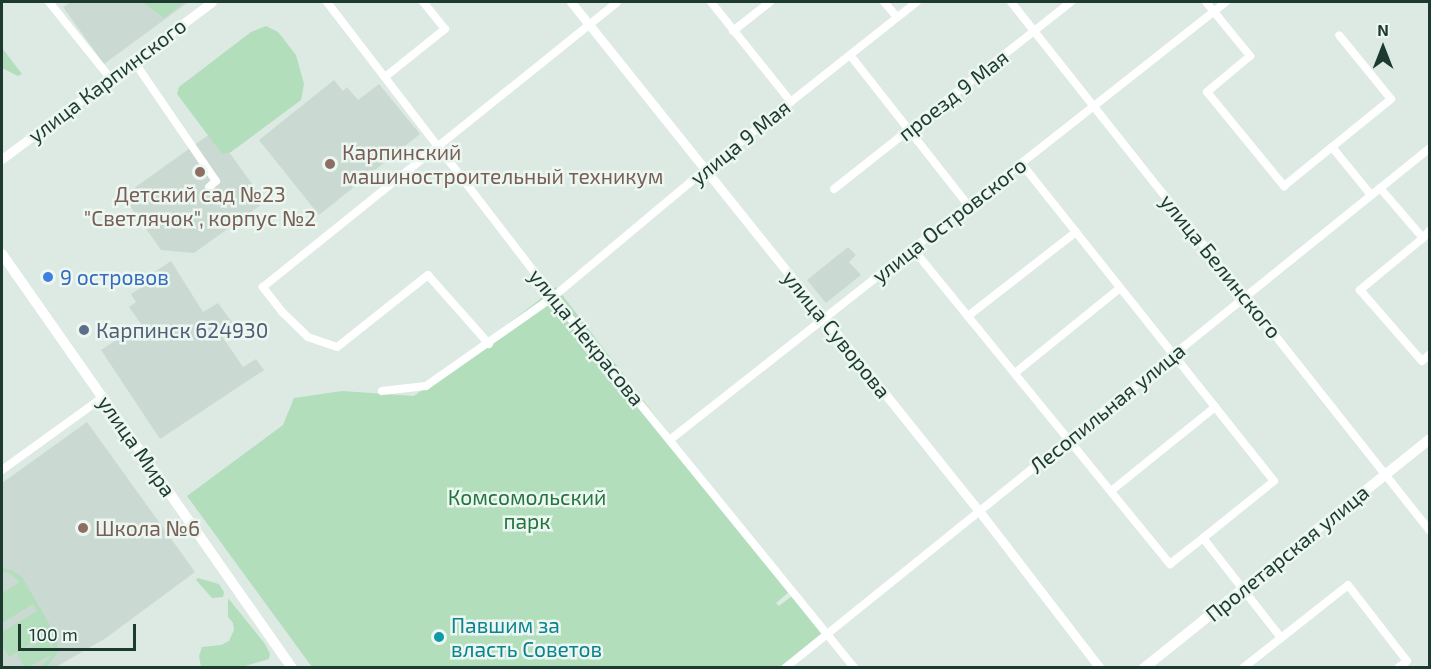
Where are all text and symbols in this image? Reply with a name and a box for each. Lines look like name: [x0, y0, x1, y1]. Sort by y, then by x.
street label: улица Карпинского: [23, 12, 191, 148]
north arrow: [1353, 18, 1413, 78]
text: N: [1377, 20, 1389, 39]
street label: проезд 9 Мая: [893, 44, 1013, 146]
street label: улица 9 Мая: [685, 94, 795, 190]
place label: Карпинский машиностроительный техникум: [342, 139, 663, 189]
street label: улица Островского: [867, 152, 1031, 288]
marker: Карпинский машиностроительный техникум: [323, 157, 337, 171]
marker: Детский сад №23 "Светлячок", корпус №2: [193, 165, 207, 179]
place label: Детский сад №23 "Светлячок", корпус №2: [84, 181, 316, 231]
street label: улица Белинского: [1155, 189, 1287, 343]
street label: улица Некрасова: [524, 263, 650, 411]
place label: 9 островов: [60, 264, 169, 290]
street label: улица Суворова: [778, 265, 896, 403]
marker: 9 островов: [41, 270, 55, 284]
place label: Карпинск 624930: [96, 317, 268, 343]
marker: Карпинск 624930: [77, 323, 91, 337]
street label: Лесопильная улица: [1024, 338, 1190, 478]
street label: улица Мира: [93, 390, 181, 502]
street label: Пролетарская улица: [1200, 479, 1374, 627]
park label: Комсомольский парк: [448, 484, 606, 534]
place label: Школа №6: [95, 515, 200, 541]
marker: Школа №6: [76, 521, 90, 535]
scale bar: [21, 612, 140, 650]
place label: Павшим за власть Советов: [451, 612, 602, 662]
text: 100 m: [29, 623, 78, 645]
marker: Павшим за власть Советов: [432, 630, 446, 644]

